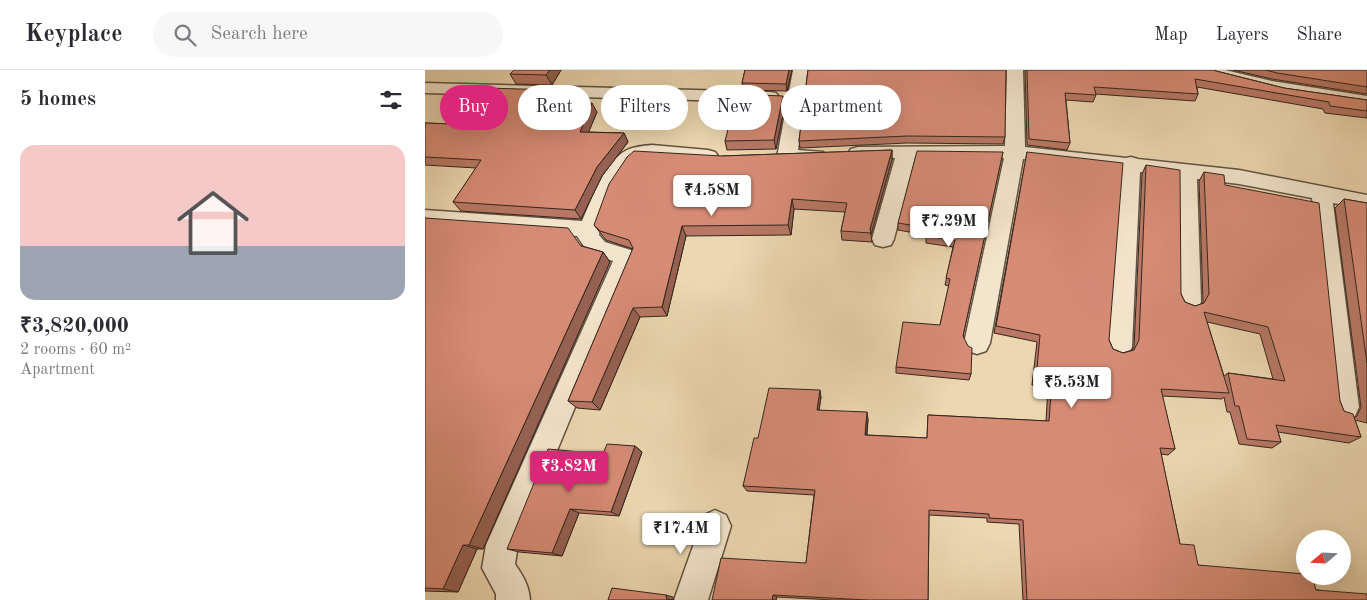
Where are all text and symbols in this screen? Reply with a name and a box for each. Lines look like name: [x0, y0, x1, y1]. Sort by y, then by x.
search box: [153, 12, 503, 57]
icon: search: [171, 21, 199, 49]
text: Keyplace: [25, 23, 123, 47]
text: Search here: [211, 25, 308, 44]
text: Map: [1154, 26, 1188, 44]
text: Layers: [1216, 26, 1268, 44]
text: Share: [1296, 26, 1342, 44]
chip: Buy: [440, 85, 508, 130]
chip: Rent: [518, 85, 591, 130]
chip: Filters: [601, 85, 688, 130]
chip: New: [698, 85, 771, 130]
chip: Apartment: [781, 85, 901, 130]
icon: filters: [377, 86, 405, 114]
text: 5 homes: [20, 89, 96, 110]
pin: ₹4.58M: [671, 174, 753, 217]
icon: home: [168, 178, 258, 268]
text: ₹4.58M: [684, 183, 740, 199]
pin: ₹7.29M: [908, 206, 990, 248]
text: ₹7.29M: [921, 214, 977, 230]
text: ₹3,820,000: [20, 316, 129, 337]
text: 2 rooms · 60 m²: [20, 342, 131, 358]
text: Apartment: [20, 362, 95, 378]
pin: ₹5.53M: [1031, 366, 1113, 409]
text: ₹5.53M: [1044, 375, 1100, 391]
pin: ₹3.82M: [528, 450, 610, 493]
text: ₹3.82M: [541, 459, 597, 475]
pin: ₹17.4M: [640, 512, 722, 555]
text: ₹17.4M: [653, 521, 709, 537]
north arrow: [1296, 530, 1351, 585]
map controls: [1296, 530, 1351, 585]

